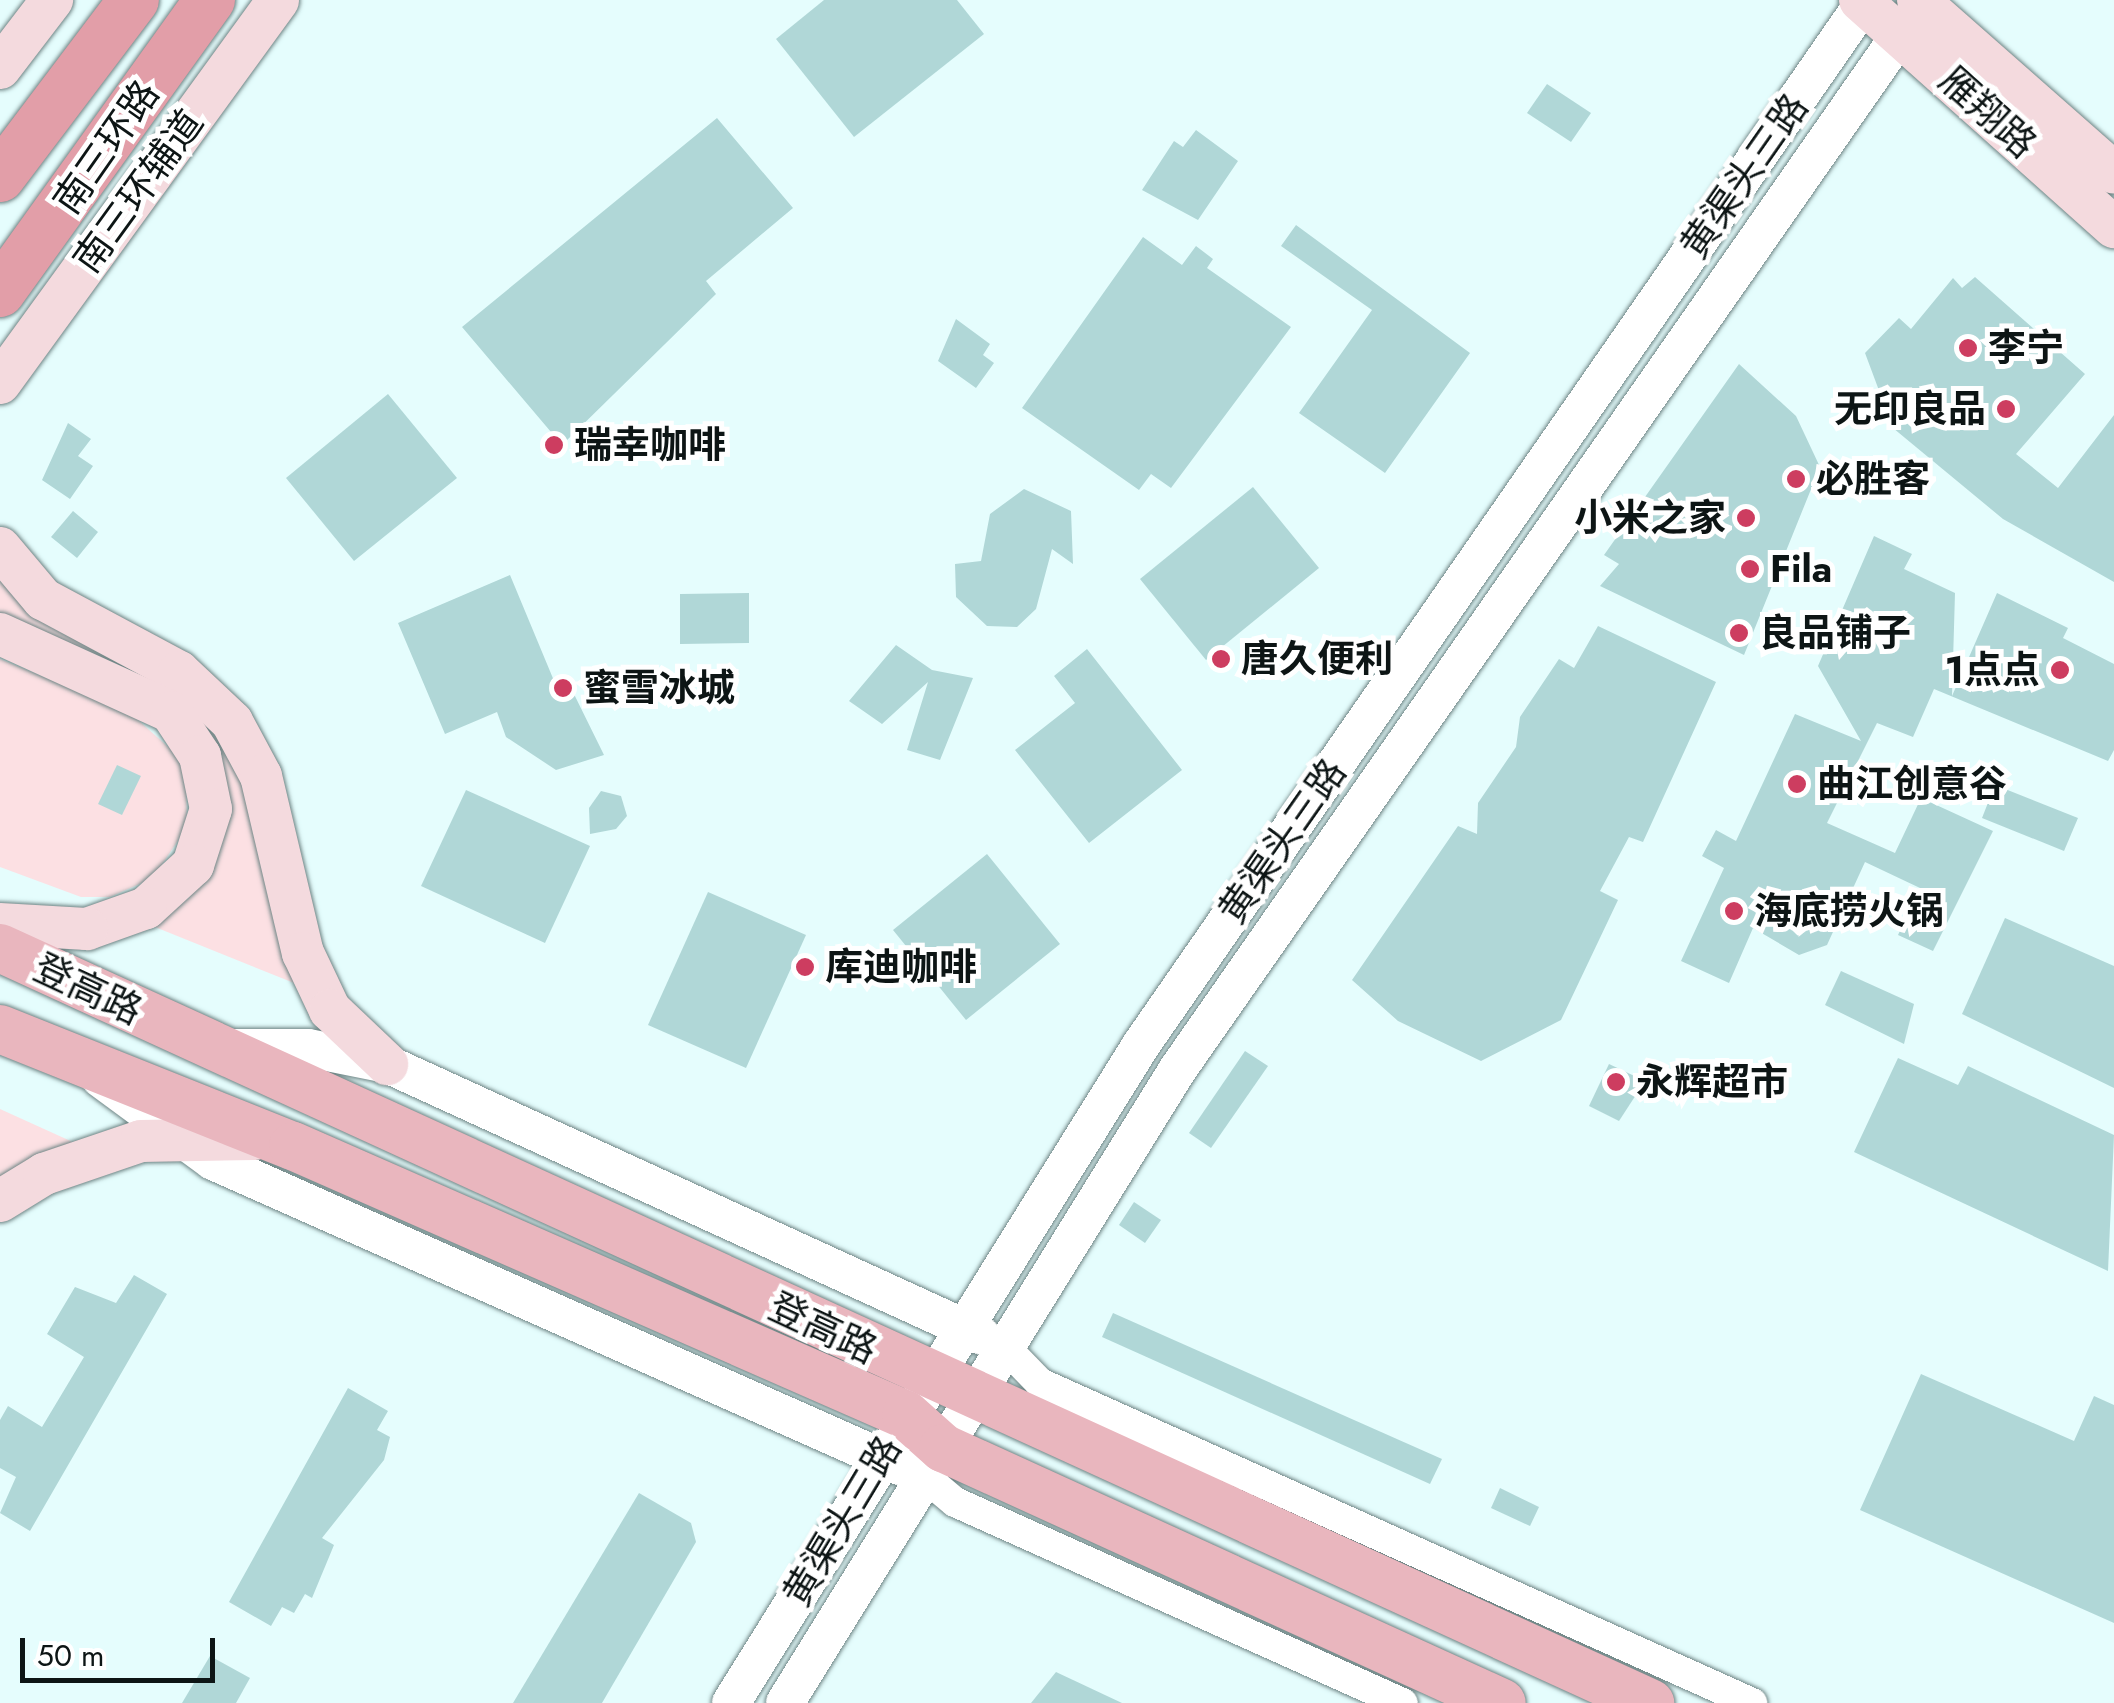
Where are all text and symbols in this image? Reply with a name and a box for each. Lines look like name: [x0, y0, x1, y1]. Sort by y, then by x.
street label: 雁翔路: [1930, 57, 2046, 167]
street label: 南三环路: [44, 72, 168, 222]
street label: 黄渠头三路: [1671, 85, 1817, 267]
street label: 南三环辅道: [64, 101, 212, 281]
place label: 李宁: [1988, 325, 2064, 371]
marker: 李宁: [1957, 337, 1979, 359]
place label: 无印良品: [1834, 386, 1986, 432]
marker: 无印良品: [1995, 398, 2017, 420]
place label: 瑞幸咖啡: [574, 422, 726, 468]
marker: 瑞幸咖啡: [543, 434, 565, 456]
place label: 必胜客: [1816, 456, 1930, 502]
marker: 必胜客: [1785, 468, 1807, 490]
place label: 小米之家: [1574, 495, 1726, 541]
marker: 小米之家: [1735, 507, 1757, 529]
place label: Fila: [1770, 546, 1832, 592]
marker: Fila: [1739, 558, 1761, 580]
place label: 良品铺子: [1759, 610, 1911, 656]
marker: 良品铺子: [1728, 622, 1750, 644]
place label: 唐久便利: [1241, 636, 1393, 682]
place label: 1点点: [1945, 647, 2040, 693]
marker: 唐久便利: [1210, 648, 1232, 670]
marker: 1点点: [2049, 659, 2071, 681]
place label: 蜜雪冰城: [583, 665, 735, 711]
marker: 蜜雪冰城: [552, 677, 574, 699]
street label: 黄渠头三路: [1209, 750, 1355, 932]
place label: 曲江创意谷: [1817, 761, 2007, 807]
marker: 曲江创意谷: [1786, 773, 1808, 795]
place label: 海底捞火锅: [1754, 888, 1944, 934]
marker: 海底捞火锅: [1723, 900, 1745, 922]
street label: 登高路: [27, 944, 149, 1034]
place label: 库迪咖啡: [825, 944, 977, 990]
marker: 库迪咖啡: [794, 956, 816, 978]
place label: 永辉超市: [1636, 1059, 1788, 1105]
marker: 永辉超市: [1605, 1071, 1627, 1093]
street label: 登高路: [762, 1283, 884, 1373]
street label: 黄渠头三路: [774, 1428, 910, 1614]
scale bar: [25, 1618, 220, 1680]
text: 50 m: [37, 1634, 104, 1677]

